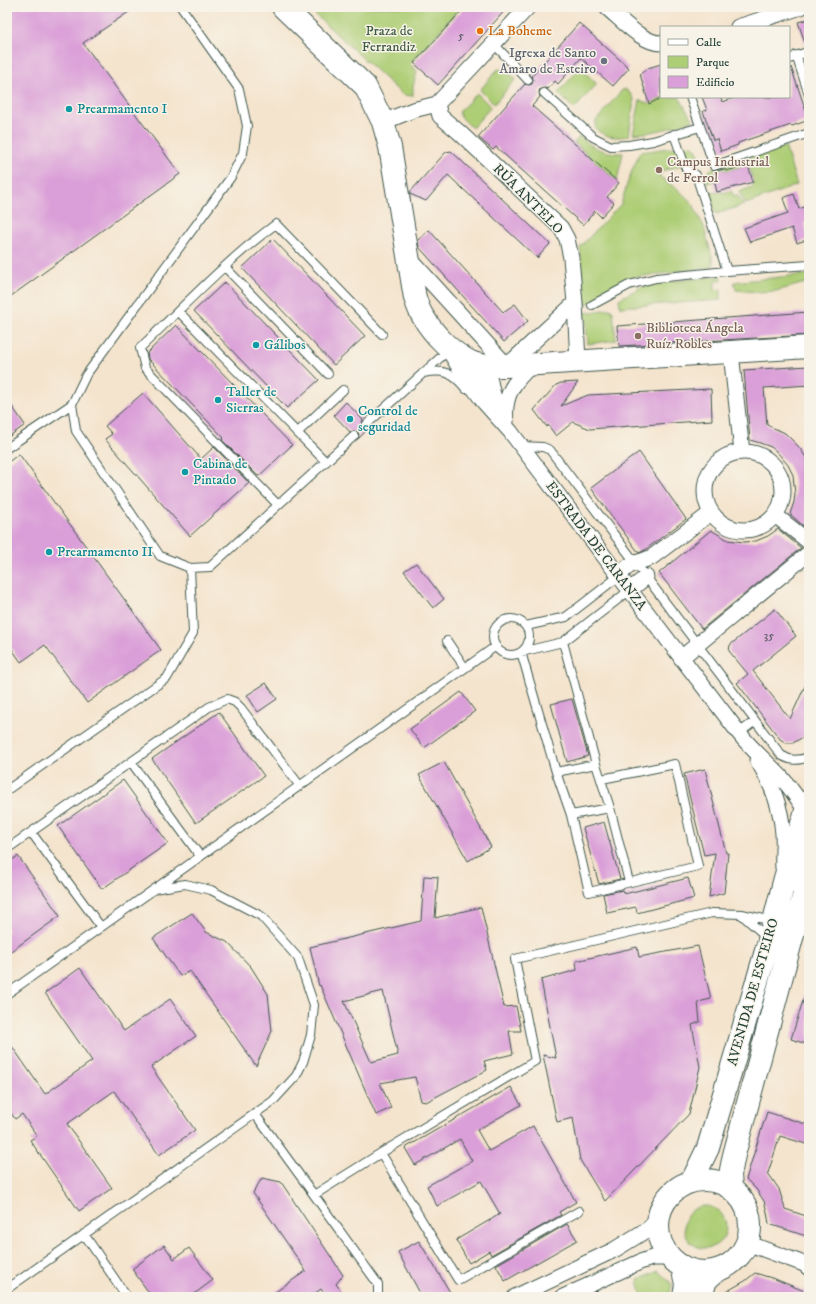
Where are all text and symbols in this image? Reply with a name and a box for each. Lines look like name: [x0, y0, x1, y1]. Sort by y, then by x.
park label: Praza de Ferrandiz: [362, 22, 416, 56]
place label: La Boheme: [488, 22, 552, 40]
marker: La Boheme: [475, 26, 485, 36]
legend: [660, 26, 790, 98]
house number: 5: [458, 28, 464, 43]
text: Calle: [696, 35, 721, 50]
place label: Igrexa de Santo Amaro de Esteiro: [499, 44, 596, 78]
text: Parque: [696, 55, 729, 70]
marker: Igrexa de Santo Amaro de Esteiro: [599, 56, 609, 66]
text: Edificio: [696, 75, 735, 90]
place label: Prearmamento I: [77, 100, 168, 118]
marker: Prearmamento I: [64, 104, 74, 114]
place label: Campus Industrial de Ferrol: [667, 153, 770, 187]
street label: RÚA ANTELO: [489, 160, 567, 238]
marker: Campus Industrial de Ferrol: [654, 165, 664, 175]
place label: Biblioteca Ángela Ruíz Robles: [646, 319, 744, 353]
marker: Biblioteca Ángela Ruíz Robles: [633, 331, 643, 341]
place label: Gálibos: [264, 336, 306, 354]
marker: Gálibos: [251, 340, 261, 350]
place label: Taller de Sierras: [226, 383, 277, 417]
marker: Taller de Sierras: [213, 395, 223, 405]
place label: Control de seguridad: [358, 402, 418, 436]
marker: Control de seguridad: [345, 414, 355, 424]
place label: Cabina de Pintado: [193, 455, 248, 489]
marker: Cabina de Pintado: [180, 467, 190, 477]
street label: ESTRADA DE CARANZA: [541, 478, 651, 615]
place label: Prearmamento II: [57, 543, 153, 561]
marker: Prearmamento II: [44, 547, 54, 557]
house number: 35: [764, 628, 774, 643]
street label: AVENIDA DE ESTEIRO: [723, 916, 783, 1068]

